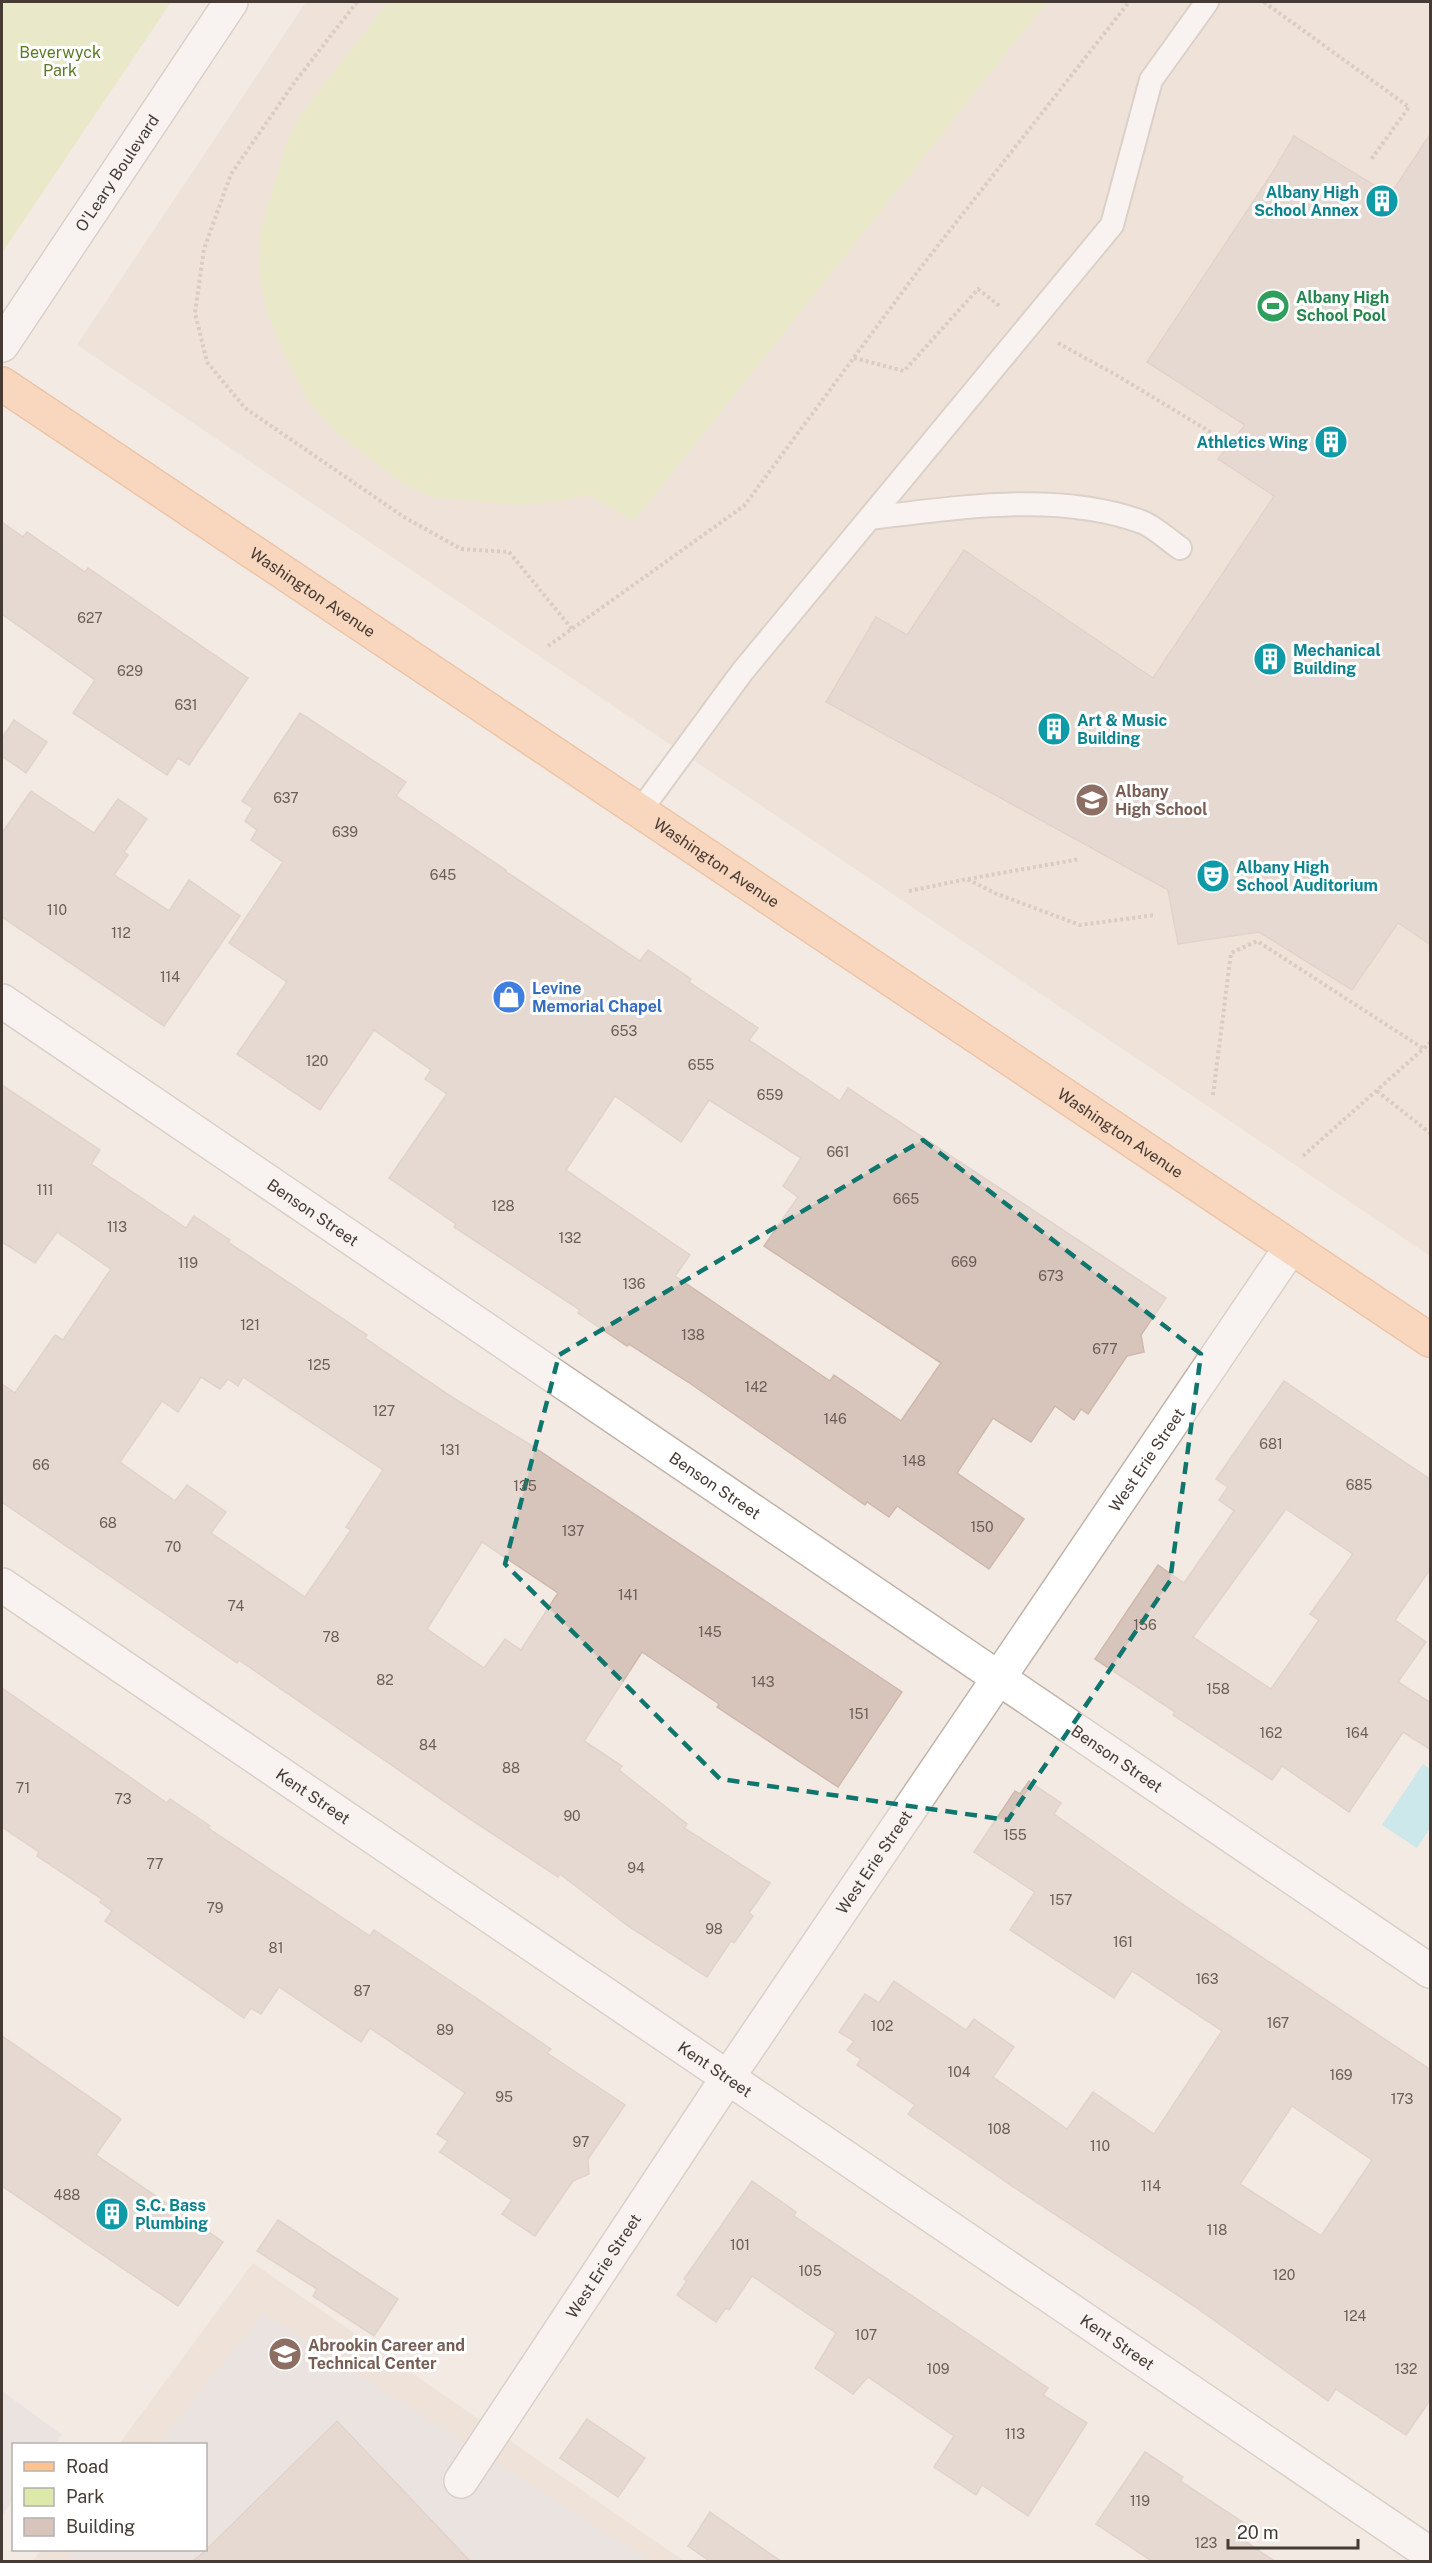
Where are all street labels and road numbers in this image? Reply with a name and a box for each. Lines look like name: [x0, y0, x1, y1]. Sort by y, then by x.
street label: O'Leary Boulevard: [72, 111, 163, 235]
street label: Washington Avenue: [246, 544, 379, 641]
street label: Washington Avenue: [650, 814, 783, 912]
street label: Washington Avenue: [1054, 1084, 1187, 1182]
street label: Benson Street: [264, 1175, 362, 1250]
street label: West Erie Street: [1105, 1405, 1189, 1516]
street label: Benson Street: [666, 1448, 764, 1523]
street label: Benson Street: [1068, 1721, 1166, 1797]
street label: Kent Street: [272, 1765, 354, 1828]
street label: West Erie Street: [832, 1807, 916, 1918]
street label: Kent Street: [674, 2038, 756, 2101]
street label: West Erie Street: [562, 2210, 645, 2322]
street label: Kent Street: [1077, 2310, 1158, 2374]

